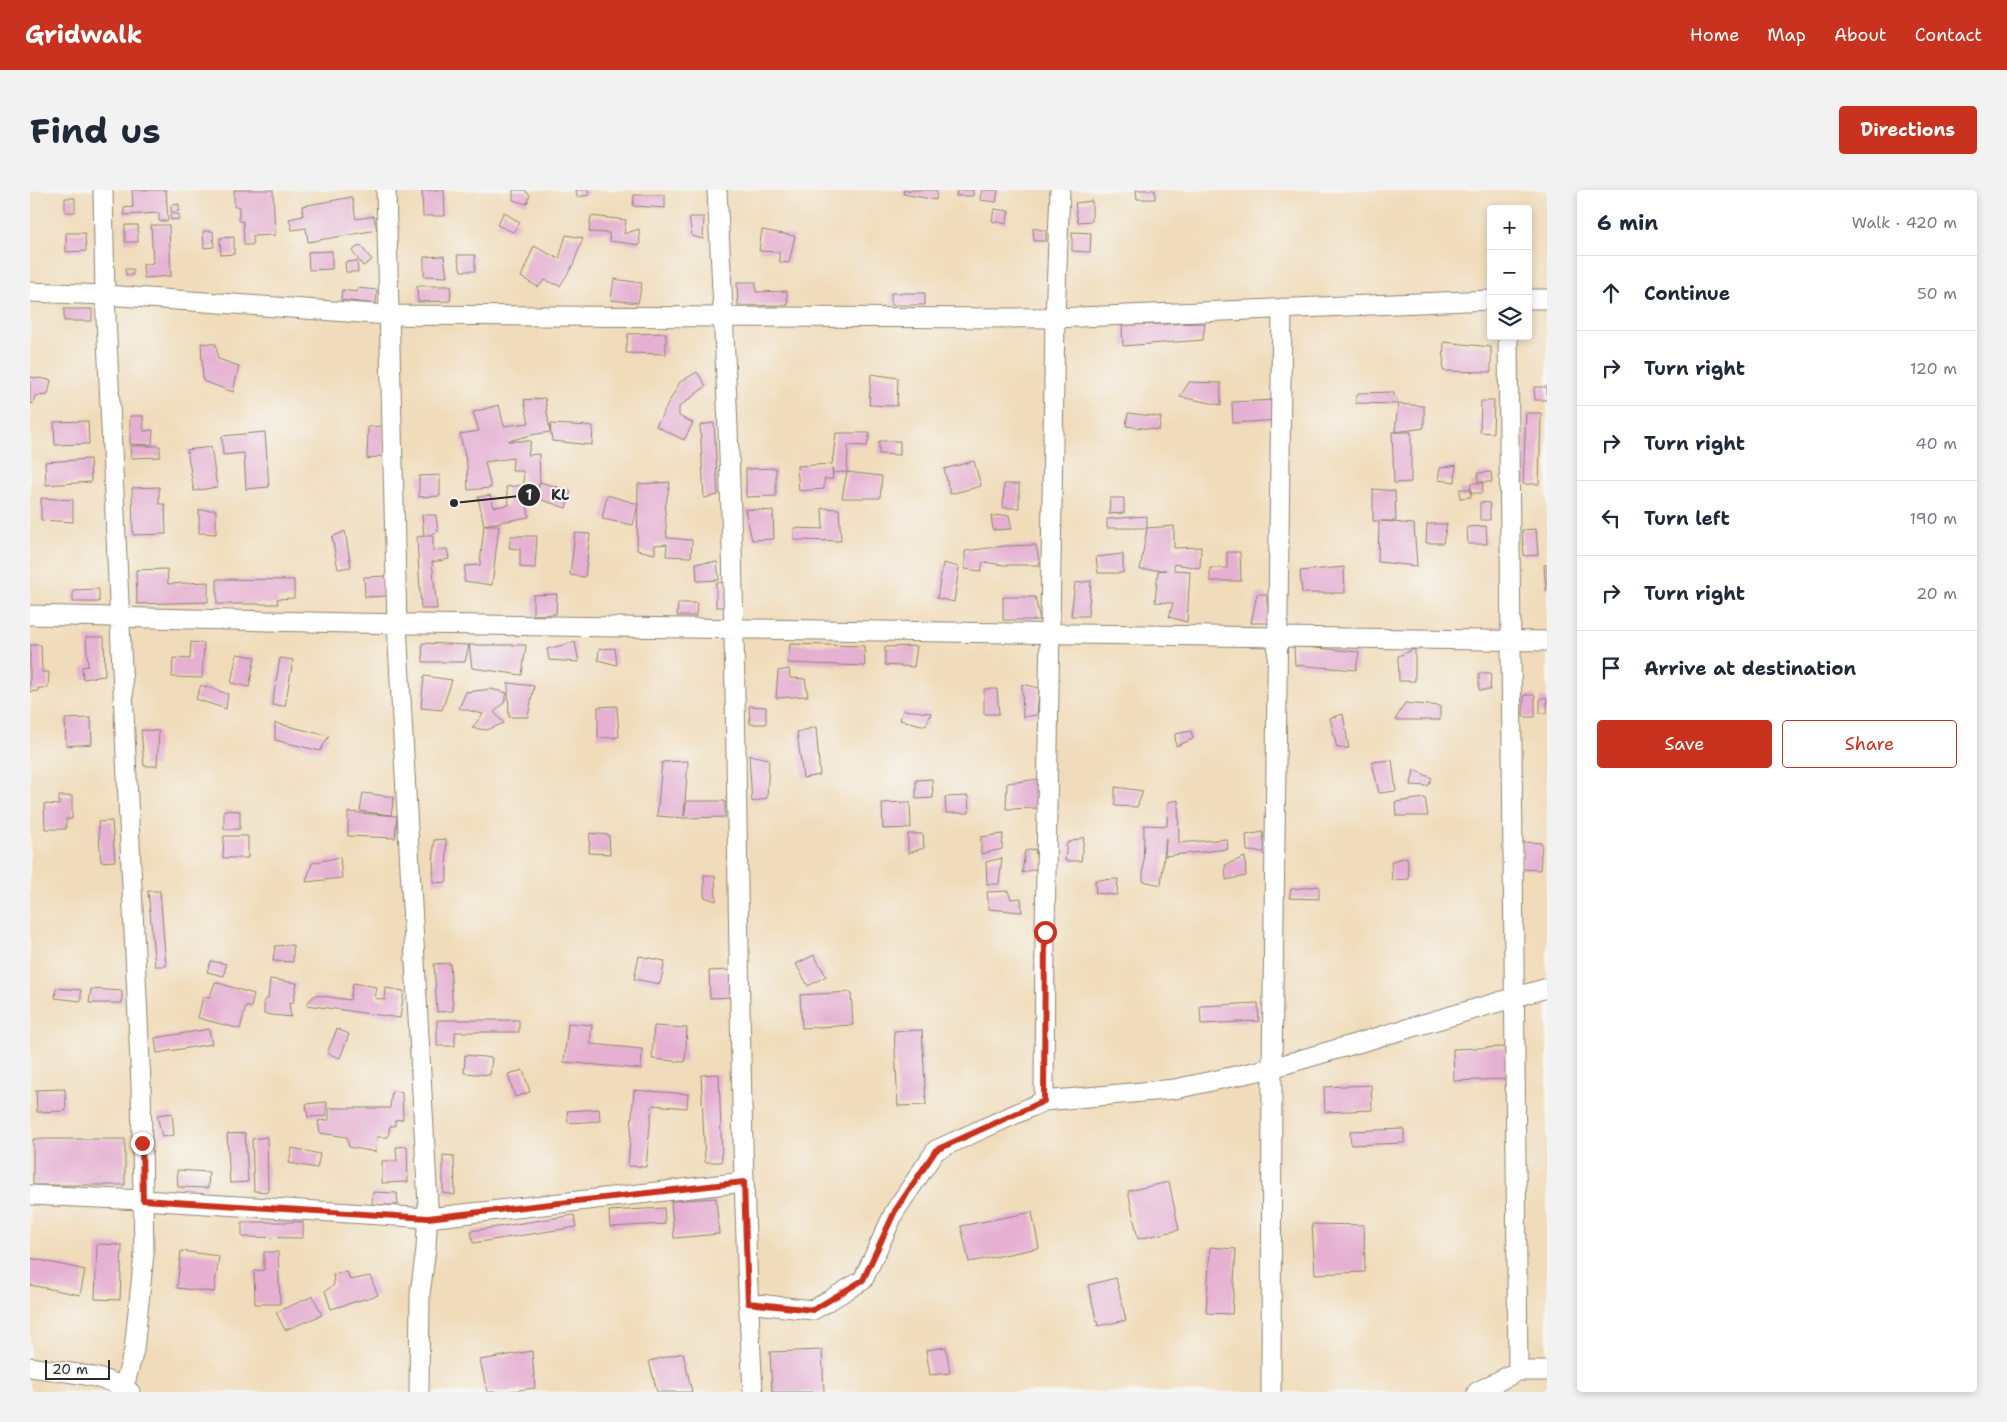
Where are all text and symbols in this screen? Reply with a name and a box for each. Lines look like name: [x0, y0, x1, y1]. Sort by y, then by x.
text: Gridwalk: [25, 19, 142, 51]
text: Home: [1690, 23, 1739, 47]
text: Map: [1767, 23, 1806, 47]
text: About: [1834, 23, 1887, 47]
text: Contact: [1915, 23, 1982, 47]
button: Directions: [1839, 106, 1977, 154]
text: Find us: [30, 107, 161, 154]
map controls: [1487, 205, 1532, 340]
button: +: [1487, 205, 1532, 250]
text: 6 min: [1597, 209, 1658, 237]
text: Walk · 420 m: [1852, 212, 1957, 233]
button: −: [1487, 250, 1532, 295]
icon: ahead: [1597, 279, 1625, 307]
text: Continue: [1644, 281, 1730, 306]
text: 50 m: [1917, 283, 1957, 304]
button: layers: [1487, 295, 1532, 340]
icon: right: [1597, 354, 1625, 382]
text: Turn right: [1644, 356, 1745, 381]
text: 120 m: [1910, 358, 1957, 379]
icon: right: [1597, 429, 1625, 457]
text: Turn right: [1644, 431, 1745, 456]
text: 40 m: [1915, 433, 1957, 454]
callout: KL: [516, 480, 579, 510]
text: 1: [526, 485, 533, 505]
text: KL: [551, 485, 569, 505]
icon: left: [1597, 504, 1625, 532]
text: Turn left: [1644, 506, 1730, 531]
text: 190 m: [1910, 508, 1957, 529]
icon: right: [1597, 579, 1625, 607]
text: Turn right: [1644, 581, 1745, 606]
text: 20 m: [1916, 583, 1957, 604]
icon: arrive: [1597, 654, 1625, 682]
text: Arrive at destination: [1644, 656, 1856, 681]
button: Save: [1597, 720, 1772, 768]
button: Share: [1782, 720, 1957, 768]
route start: [1034, 921, 1057, 944]
route end: [131, 1132, 154, 1155]
scale bar: [45, 1357, 110, 1380]
text: 20 m: [52, 1360, 88, 1378]

